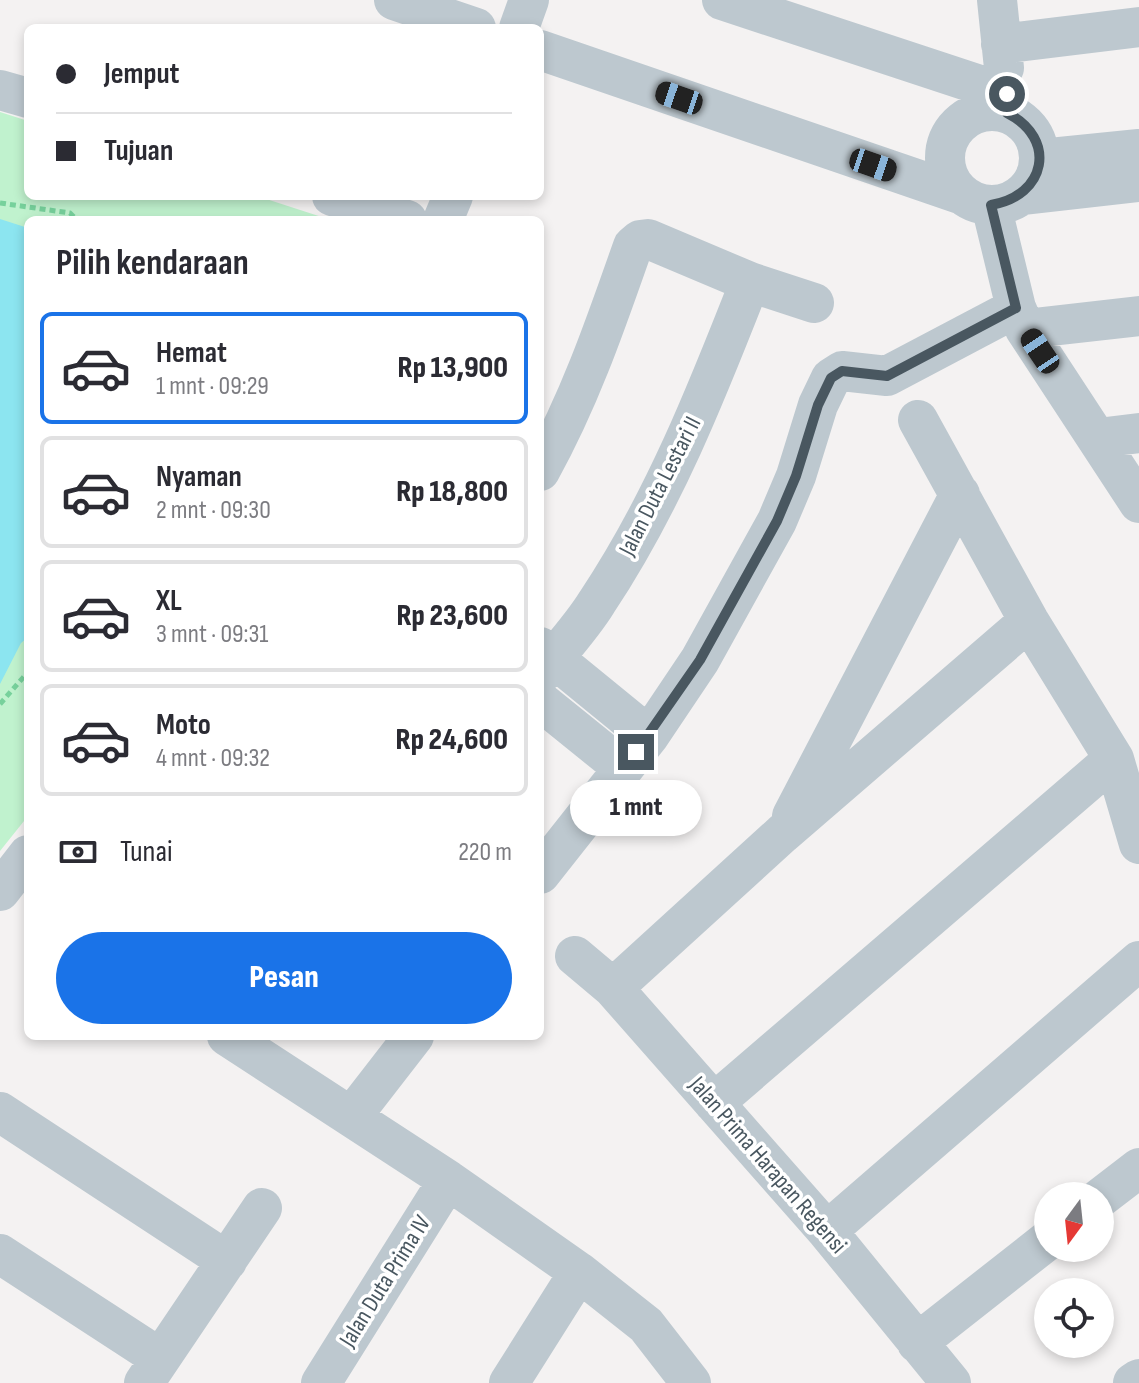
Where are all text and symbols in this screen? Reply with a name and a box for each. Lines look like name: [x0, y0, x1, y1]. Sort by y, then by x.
text: Jemput: [104, 56, 179, 92]
route start: [989, 76, 1025, 112]
car: [652, 79, 706, 117]
text: Tujuan: [104, 133, 173, 169]
car: [846, 146, 900, 184]
text: Pilih kendaraan: [56, 242, 249, 285]
car: [1017, 324, 1063, 378]
icon: car: [60, 332, 132, 404]
text: Hemat: [156, 335, 227, 371]
text: Rp 13,900: [398, 350, 508, 386]
text: 1 mnt · 09:29: [156, 371, 269, 402]
street label: Jalan Duta Lestari II: [612, 412, 707, 561]
icon: car: [60, 456, 132, 528]
text: Nyaman: [156, 459, 242, 495]
text: Rp 18,800: [396, 474, 508, 510]
text: 2 mnt · 09:30: [156, 495, 271, 526]
icon: car: [60, 580, 132, 652]
text: XL: [156, 583, 182, 619]
text: Rp 23,600: [396, 598, 508, 634]
text: 3 mnt · 09:31: [156, 619, 268, 650]
icon: car: [60, 704, 132, 776]
text: Moto: [156, 707, 211, 743]
text: Rp 24,600: [396, 722, 508, 758]
route end: [618, 734, 654, 770]
text: 4 mnt · 09:32: [156, 743, 270, 774]
callout: 1 mnt: [570, 780, 702, 836]
text: 1 mnt: [610, 792, 662, 823]
icon: cash: [56, 830, 100, 874]
text: Tunai: [120, 834, 173, 870]
text: 220 m: [458, 837, 512, 868]
button: Pesan: [56, 932, 512, 1024]
street label: Jalan Prima Harapan Regensi: [683, 1070, 853, 1260]
north arrow: [1034, 1182, 1114, 1262]
map controls: [1034, 1182, 1114, 1358]
street label: Jalan Duta Prima IV: [333, 1210, 437, 1353]
button: locate: [1034, 1278, 1114, 1358]

